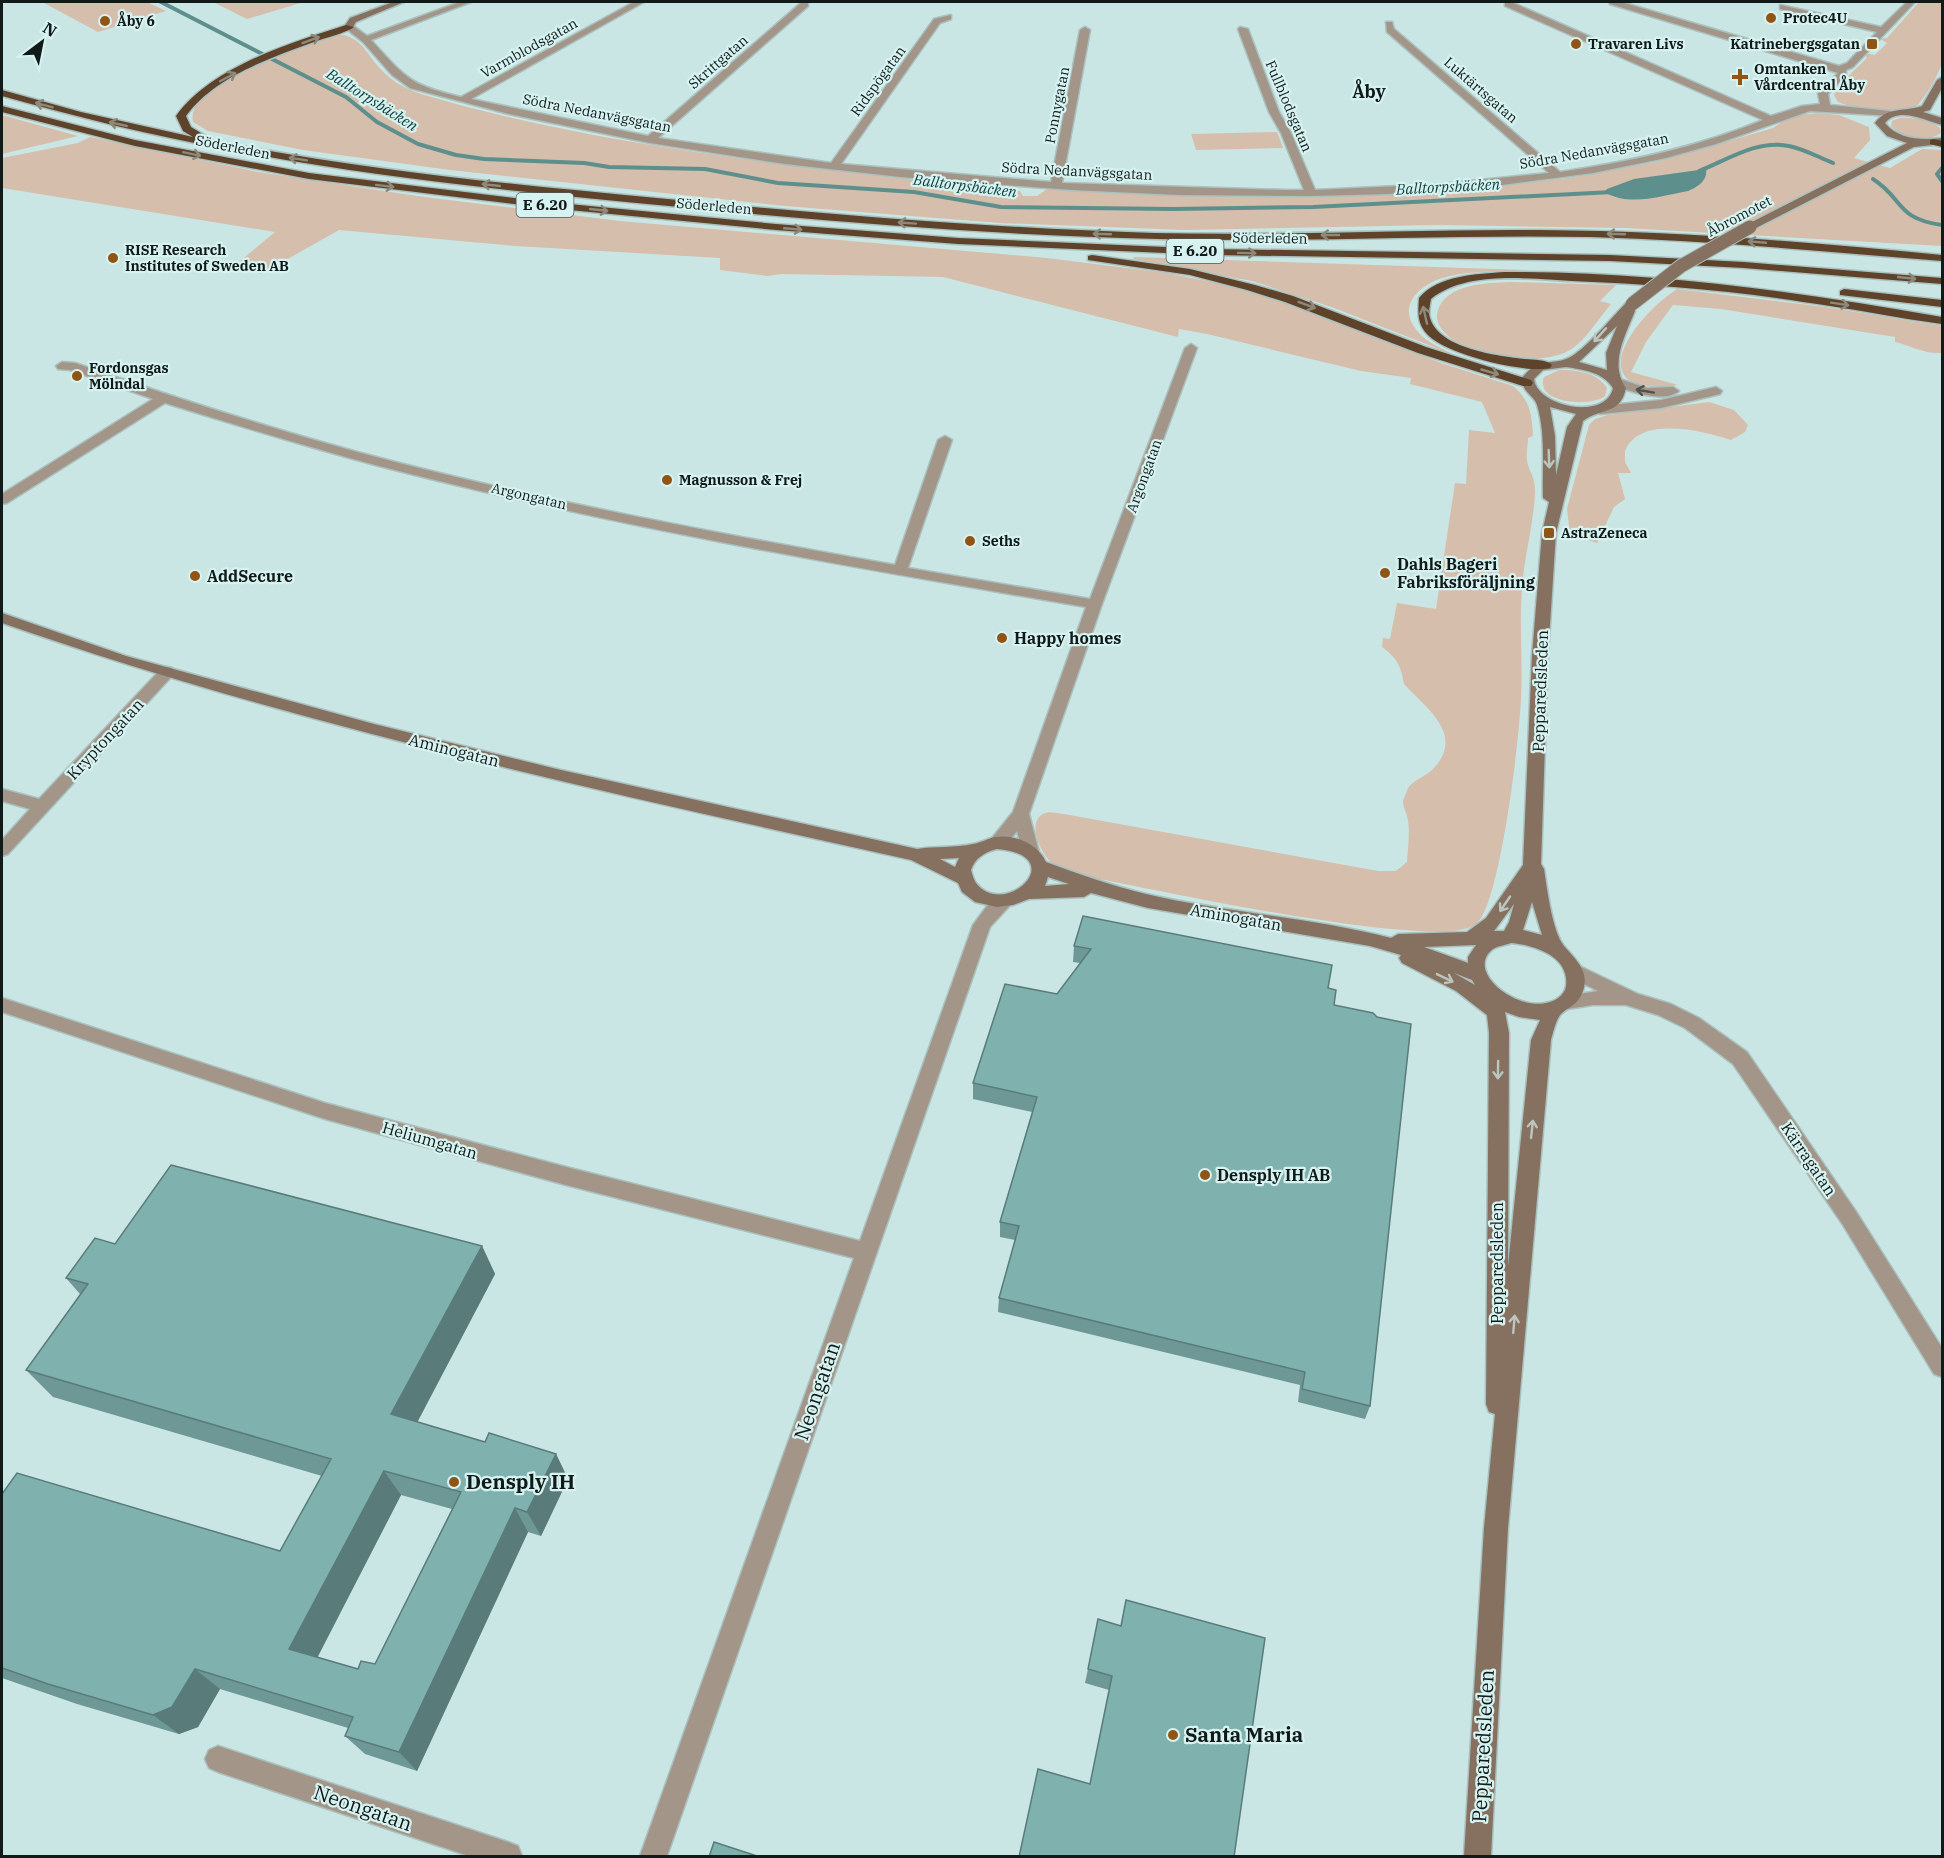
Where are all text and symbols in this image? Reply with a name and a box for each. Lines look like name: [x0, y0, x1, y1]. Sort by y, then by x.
place label: Protec4U: [1783, 9, 1847, 27]
place label: Åby 6: [117, 11, 155, 30]
marker: Protec4U: [1764, 11, 1778, 25]
north arrow: [12, 12, 72, 72]
marker: Åby 6: [98, 14, 112, 28]
street label: Varmblodsgatan: [477, 14, 581, 82]
text: N: [39, 17, 61, 41]
street label: Skrittgatan: [684, 31, 752, 93]
one-way arrow: [301, 33, 320, 44]
place label: Travaren Livs: [1588, 35, 1684, 53]
place label: Katrinebergsgatan: [1730, 35, 1860, 53]
marker: Travaren Livs: [1569, 37, 1583, 51]
marker: Katrinebergsgatan: [1865, 37, 1879, 51]
street label: Ridspögatan: [847, 42, 910, 120]
street label: Luktärtsgatan: [1440, 53, 1522, 127]
street label: Fullblodsgatan: [1262, 57, 1316, 155]
place label: Omtanken Vårdcentral Åby: [1754, 60, 1865, 94]
water label: Balltorpsbäcken: [322, 63, 422, 135]
street label: Ponnygatan: [1041, 65, 1073, 145]
marker: Omtanken Vårdcentral Åby: [1731, 68, 1749, 86]
one-way arrow: [219, 71, 237, 83]
district label: Åby: [1352, 79, 1387, 103]
street label: Södra Nedanvägsgatan: [521, 90, 673, 136]
one-way arrow: [35, 98, 54, 110]
one-way arrow: [109, 117, 128, 129]
street label: Södra Nedanvägsgatan: [1518, 129, 1670, 173]
street label: Söderleden: [194, 131, 272, 163]
one-way arrow: [182, 149, 202, 160]
one-way arrow: [288, 153, 308, 164]
street label: Södra Nedanvägsgatan: [1001, 158, 1153, 184]
water label: Balltorpsbäcken: [911, 170, 1018, 201]
water label: Balltorpsbäcken: [1394, 174, 1501, 199]
one-way arrow: [482, 179, 502, 190]
one-way arrow: [374, 181, 394, 192]
street label: Åbromotet: [1703, 191, 1774, 241]
road number: E 6.20: [516, 193, 574, 217]
street label: Söderleden: [676, 194, 752, 218]
one-way arrow: [589, 205, 609, 216]
one-way arrow: [898, 218, 918, 229]
one-way arrow: [783, 224, 803, 235]
one-way arrow: [1093, 228, 1113, 239]
street label: Söderleden: [1232, 228, 1308, 248]
one-way arrow: [1606, 229, 1626, 240]
one-way arrow: [1321, 230, 1341, 241]
one-way arrow: [1748, 236, 1768, 247]
road number: E 6.20: [1166, 239, 1224, 263]
place label: RISE Research Institutes of Sweden AB: [125, 241, 289, 275]
one-way arrow: [1237, 247, 1257, 258]
marker: RISE Research Institutes of Sweden AB: [106, 251, 120, 265]
one-way arrow: [1897, 273, 1917, 284]
one-way arrow: [1830, 299, 1850, 310]
one-way arrow: [1297, 301, 1316, 312]
one-way arrow: [1419, 305, 1430, 324]
one-way arrow: [1593, 327, 1607, 342]
place label: Fordonsgas Mölndal: [89, 359, 169, 393]
one-way arrow: [1480, 366, 1499, 378]
marker: Fordonsgas Mölndal: [70, 369, 84, 383]
one-way arrow: [1636, 385, 1655, 396]
street label: Argongatan: [1122, 437, 1166, 515]
one-way arrow: [1543, 448, 1555, 468]
place label: Magnusson & Frej: [679, 471, 802, 489]
marker: Magnusson & Frej: [660, 473, 674, 487]
street label: Argongatan: [490, 479, 568, 513]
place label: AstraZeneca: [1561, 524, 1648, 542]
marker: AstraZeneca: [1542, 526, 1556, 540]
place label: Seths: [982, 532, 1020, 550]
marker: Seths: [963, 534, 977, 548]
place label: Dahls Bageri Fabriksföräljning: [1397, 554, 1536, 592]
place label: AddSecure: [207, 566, 293, 586]
marker: Dahls Bageri Fabriksföräljning: [1378, 566, 1392, 580]
marker: AddSecure: [188, 569, 202, 583]
place label: Happy homes: [1014, 628, 1122, 648]
street label: Pepparedsleden: [1528, 630, 1552, 752]
marker: Happy homes: [995, 631, 1009, 645]
street label: Kryptongatan: [62, 694, 148, 784]
street label: Aminogatan: [407, 729, 501, 771]
one-way arrow: [1498, 895, 1510, 912]
street label: Aminogatan: [1189, 899, 1283, 935]
one-way arrow: [1436, 972, 1454, 984]
one-way arrow: [1492, 1059, 1504, 1079]
street label: Heliumgatan: [380, 1117, 480, 1163]
street label: Kärragatan: [1777, 1118, 1841, 1200]
one-way arrow: [1526, 1120, 1537, 1140]
place label: Densply IH AB: [1217, 1165, 1330, 1185]
marker: Densply IH AB: [1198, 1168, 1212, 1182]
street label: Pepparedsleden: [1487, 1202, 1507, 1324]
one-way arrow: [1509, 1314, 1520, 1334]
street label: Neongatan: [787, 1338, 846, 1444]
place label: Densply IH: [466, 1468, 575, 1495]
marker: Densply IH: [447, 1475, 461, 1489]
street label: Pepparedsleden: [1465, 1669, 1500, 1823]
place label: Santa Maria: [1185, 1721, 1303, 1748]
marker: Santa Maria: [1166, 1728, 1180, 1742]
street label: Neongatan: [310, 1778, 416, 1837]

